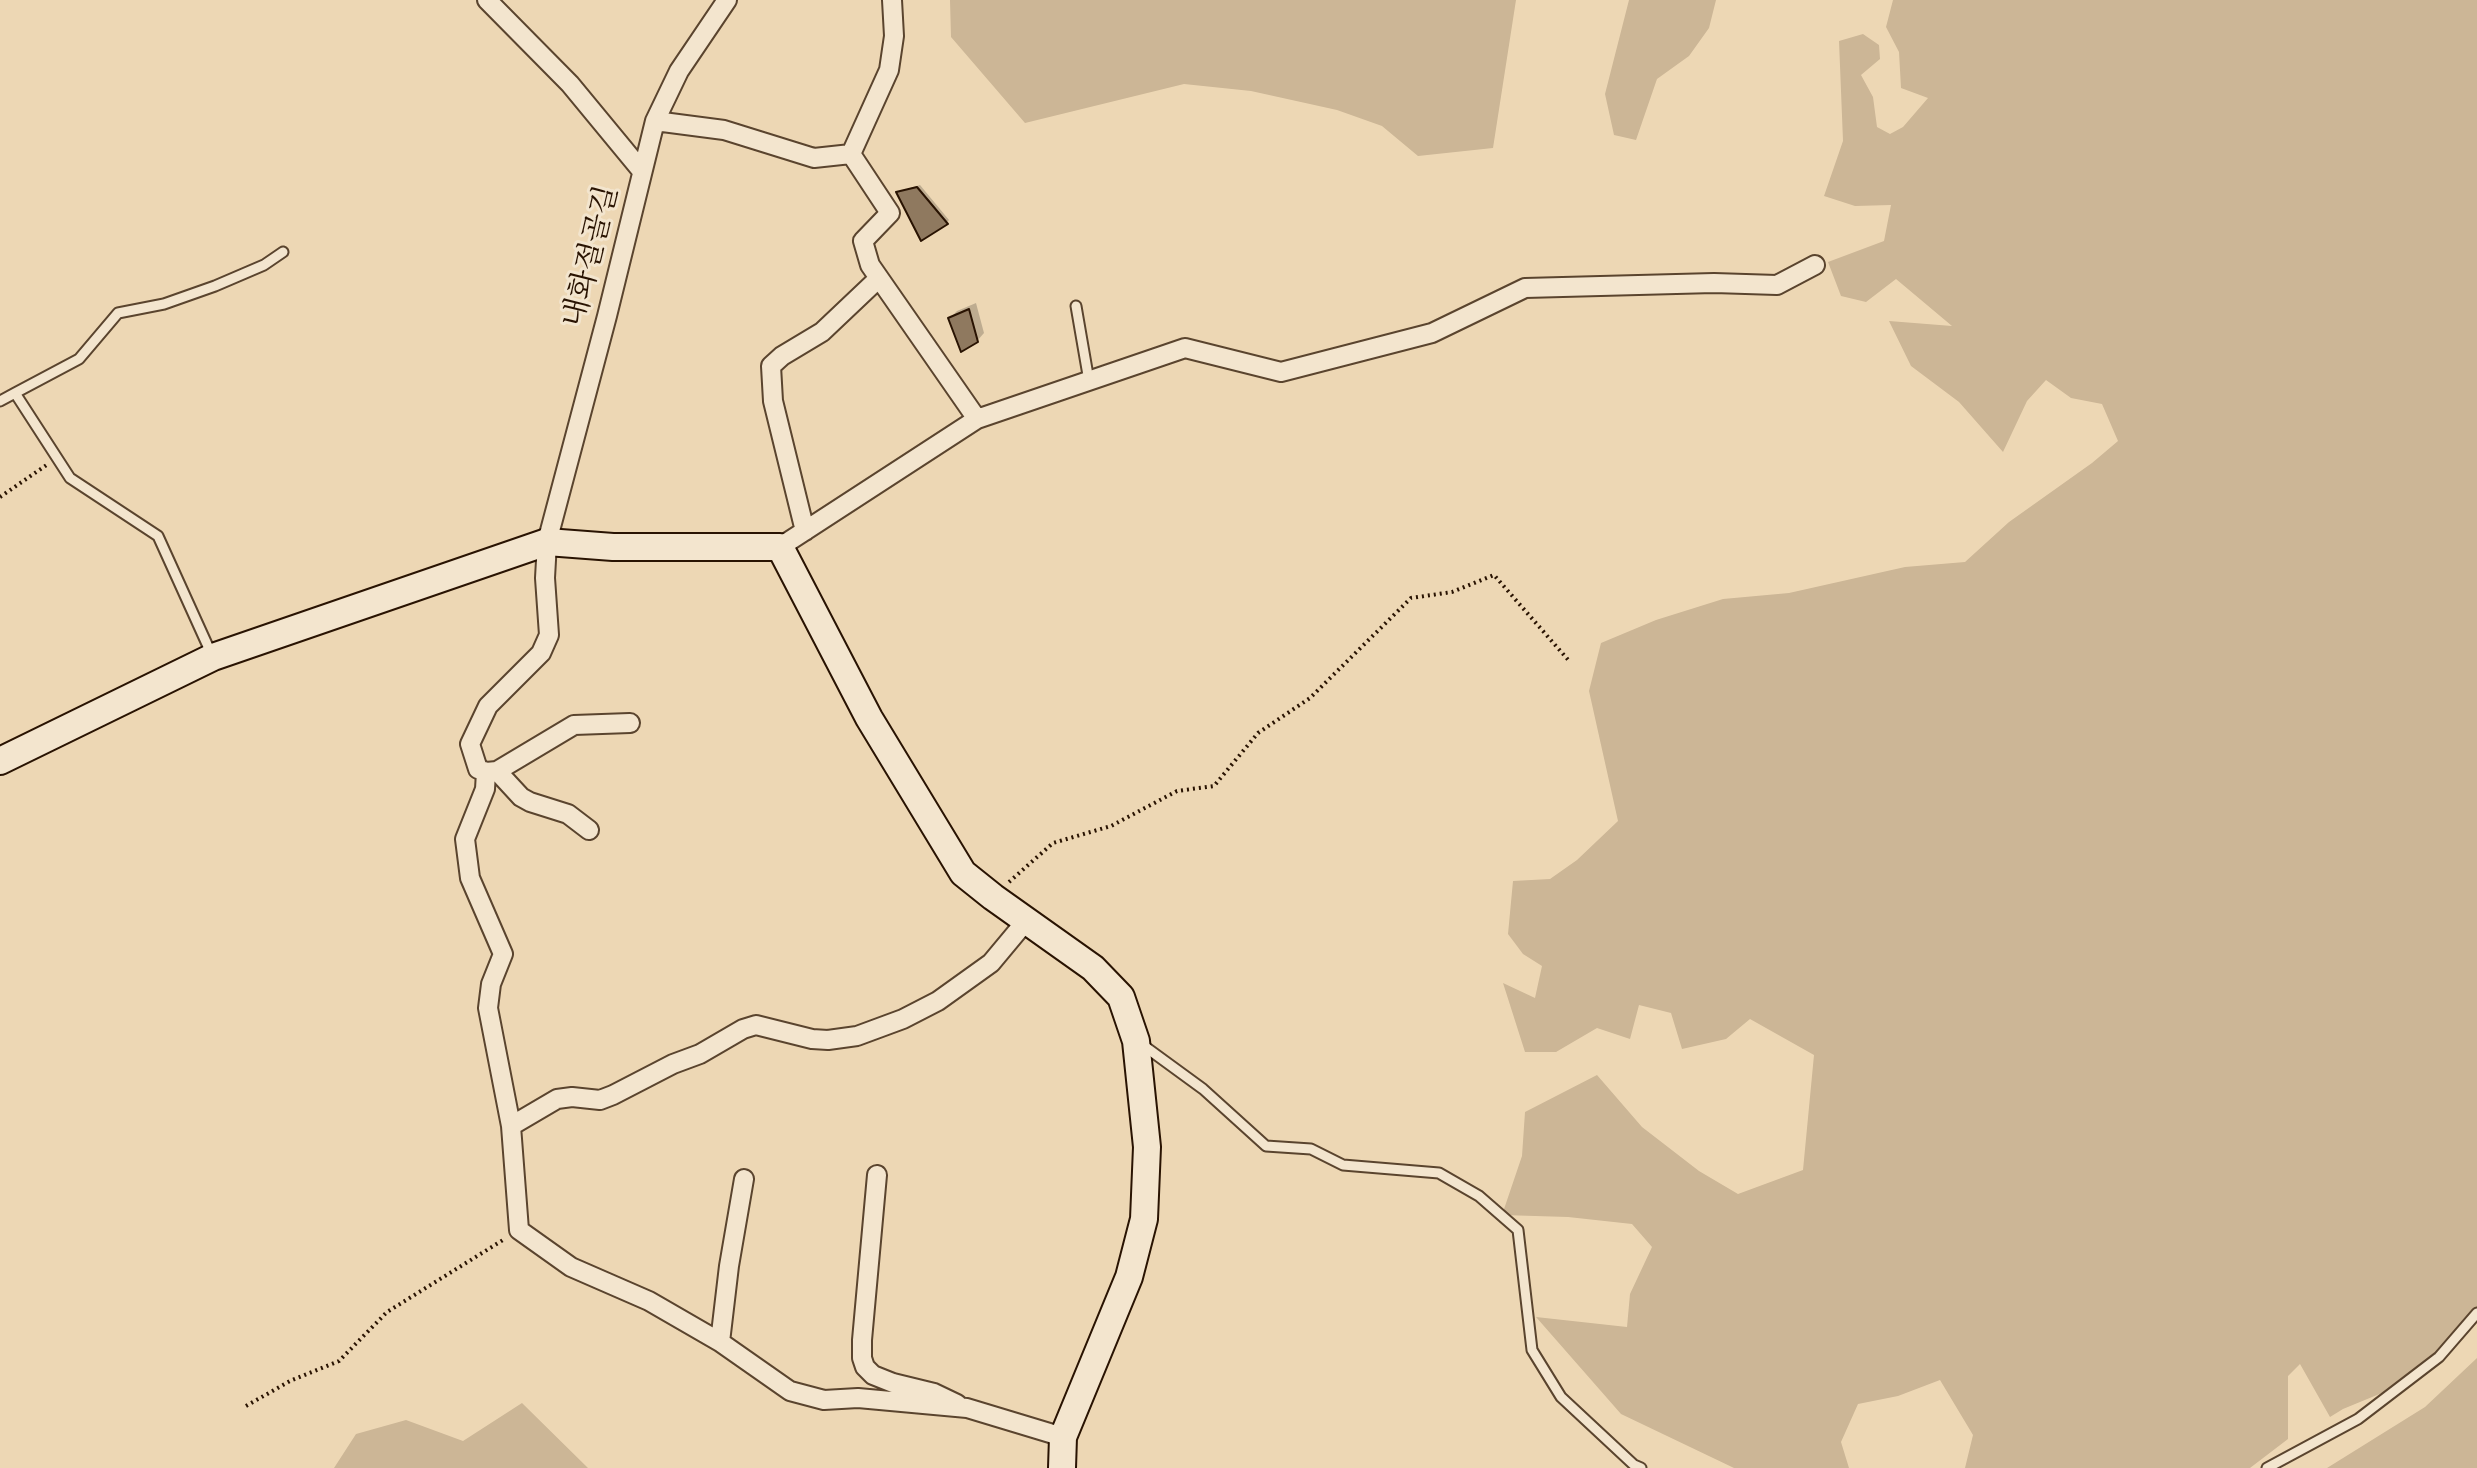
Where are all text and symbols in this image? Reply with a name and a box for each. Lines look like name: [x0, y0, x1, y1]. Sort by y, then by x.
street label: 내화절골길: [557, 182, 627, 332]

